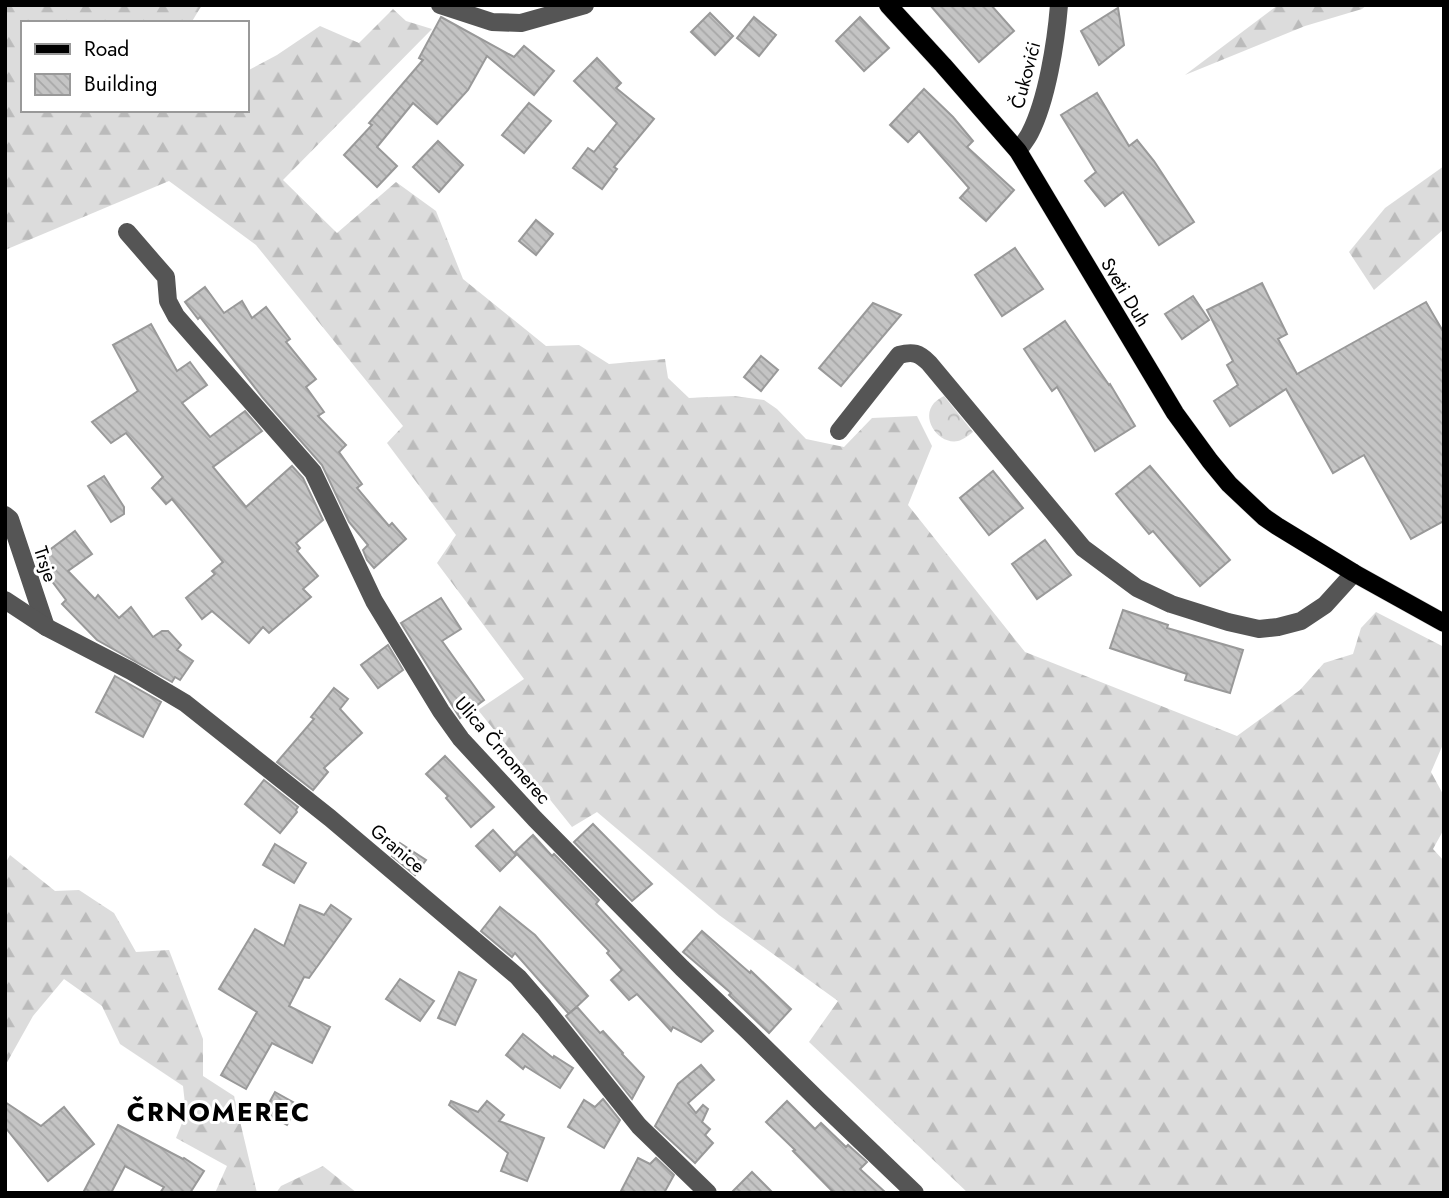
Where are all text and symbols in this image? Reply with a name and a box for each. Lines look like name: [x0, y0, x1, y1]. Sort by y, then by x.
legend: [21, 21, 248, 112]
text: Road: [84, 34, 129, 64]
street label: Čukovići: [1004, 39, 1047, 112]
text: Building: [84, 69, 157, 99]
street label: Sveti Duh: [1094, 253, 1157, 332]
street label: Trsje: [27, 543, 64, 586]
street label: Ulica Črnomerec: [448, 691, 557, 810]
street label: Granice: [364, 817, 431, 879]
district label: ČRNOMEREC: [127, 1093, 311, 1131]

